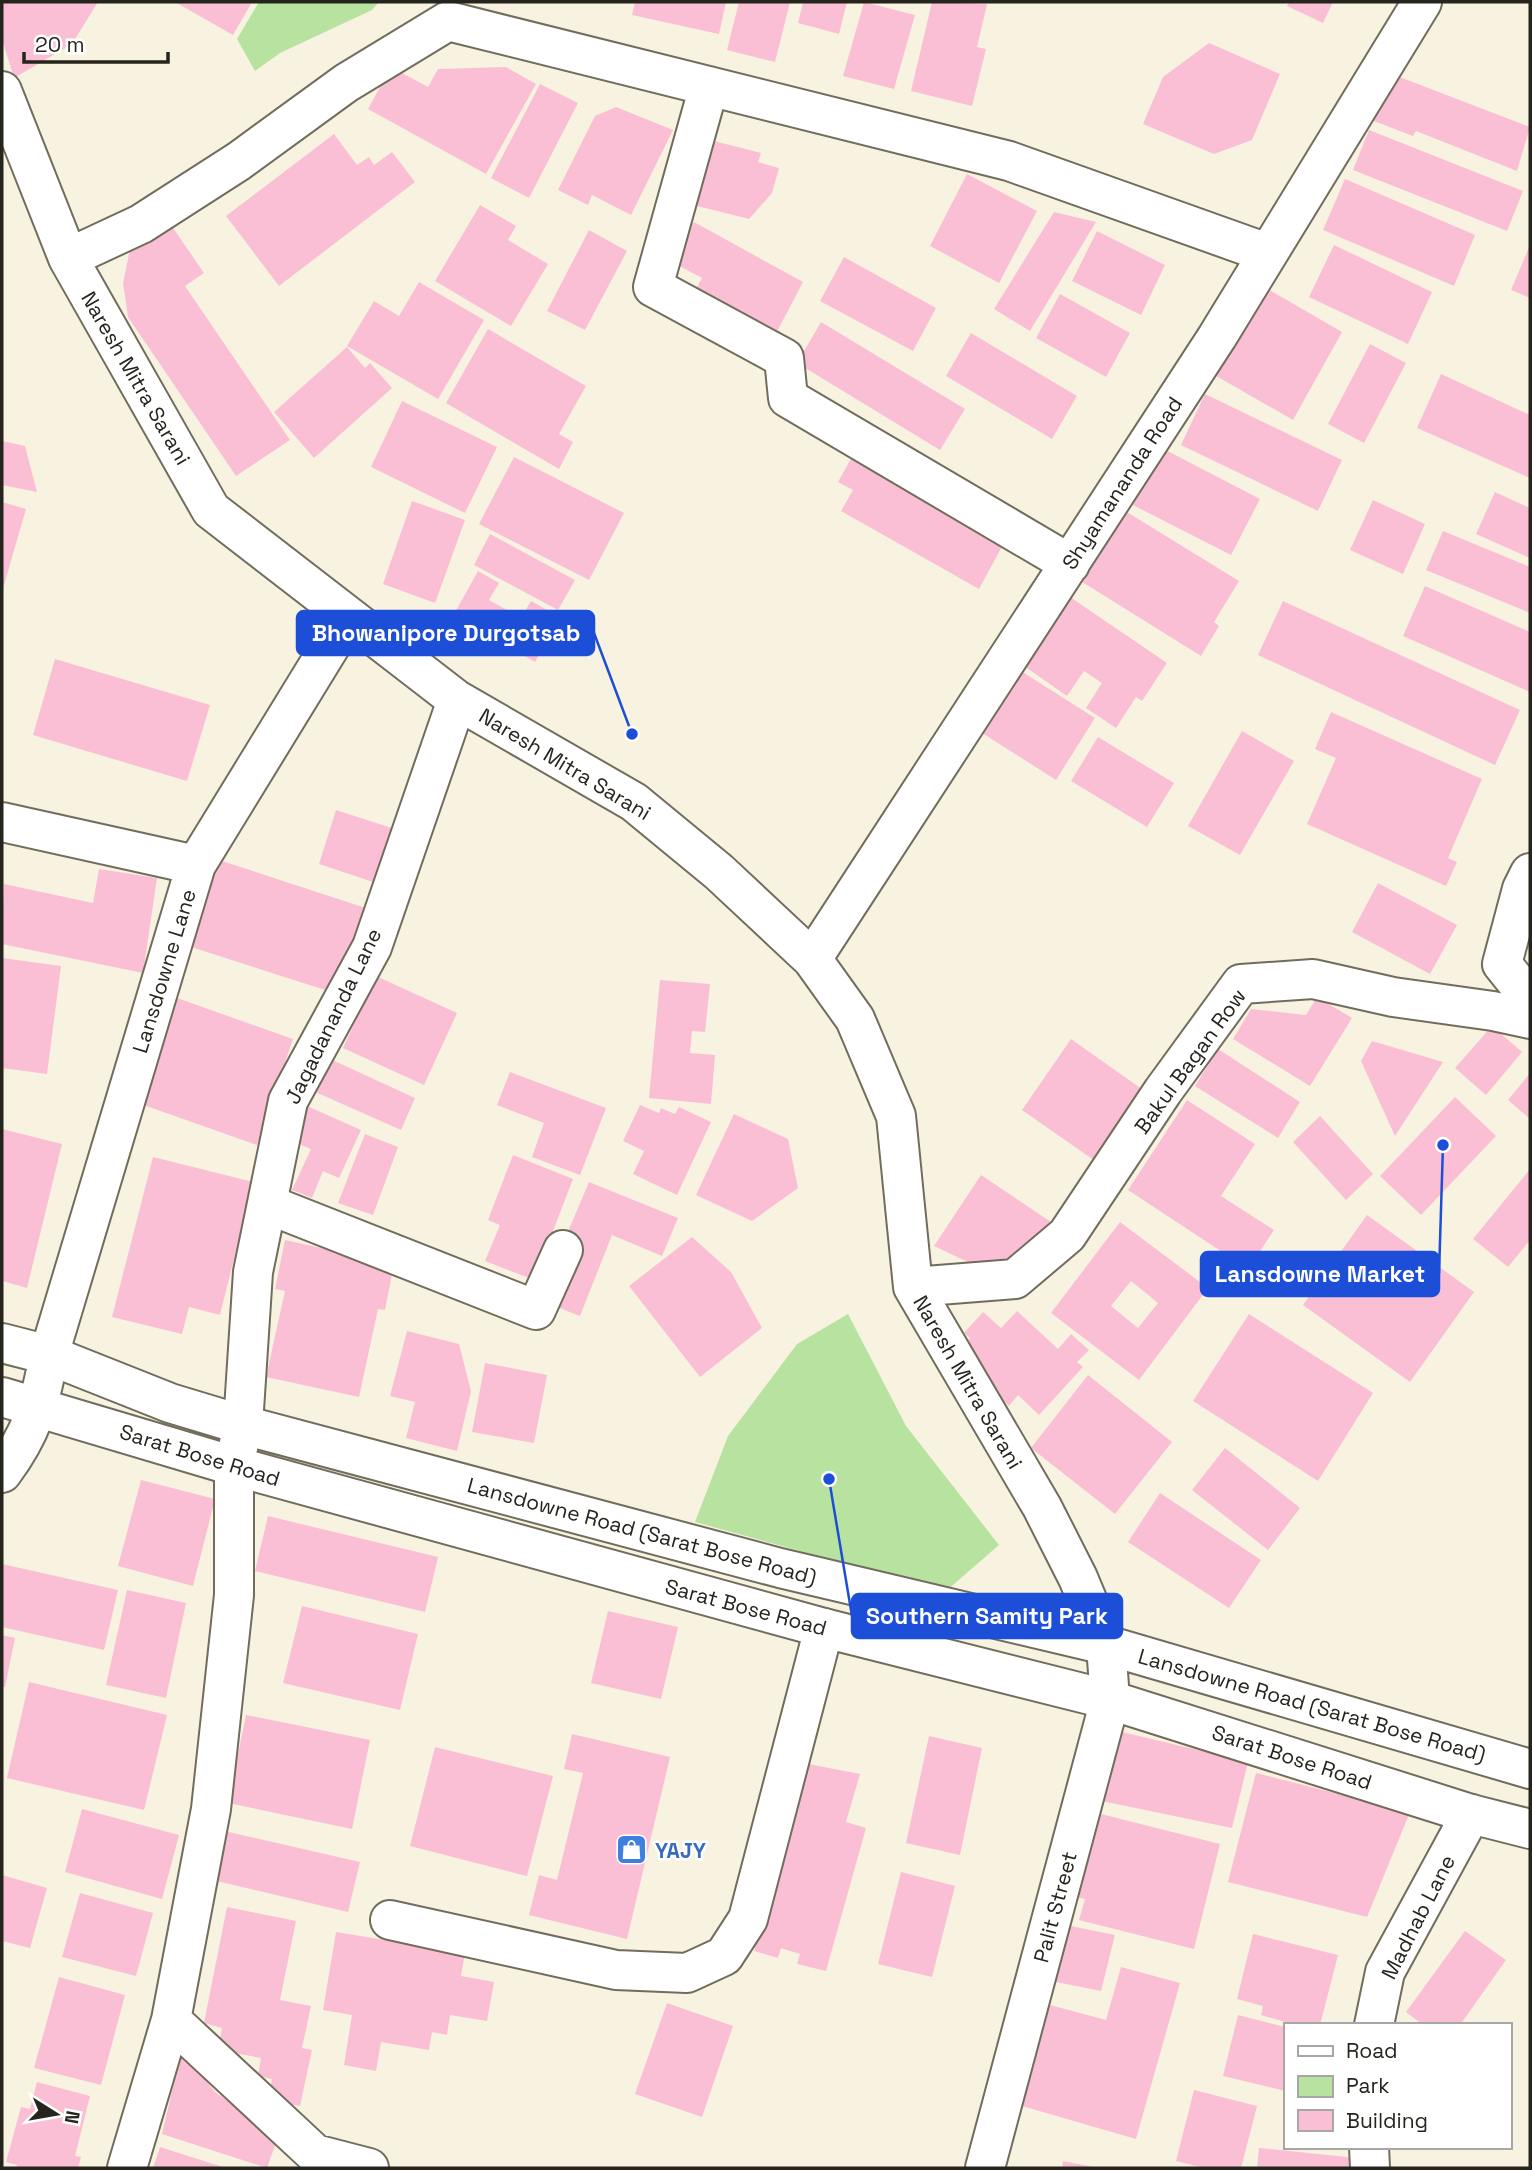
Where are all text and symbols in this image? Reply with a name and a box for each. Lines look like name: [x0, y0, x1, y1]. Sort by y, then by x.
scale bar: [24, 21, 168, 65]
text: 20 m: [35, 31, 85, 58]
street label: Naresh Mitra Sarani: [75, 286, 197, 470]
street label: Shyamananda Road: [1056, 391, 1188, 575]
callout: Bhowanipore Durgotsab: [297, 611, 594, 655]
text: Bhowanipore Durgotsab: [312, 618, 580, 648]
street label: Naresh Mitra Sarani: [474, 702, 656, 826]
street label: Lansdowne Lane: [126, 886, 202, 1056]
street label: Jagadananda Lane: [279, 924, 387, 1108]
street label: Bakul Bagan Row: [1128, 983, 1252, 1139]
callout: Lansdowne Market: [1201, 1252, 1439, 1296]
text: Lansdowne Market: [1215, 1259, 1425, 1289]
street label: Naresh Mitra Sarani: [907, 1290, 1029, 1474]
street label: Sarat Bose Road: [117, 1418, 283, 1492]
street label: Lansdowne Road (Sarat Bose Road): [464, 1471, 820, 1591]
street label: Sarat Bose Road: [662, 1572, 830, 1642]
callout: Southern Samity Park: [852, 1594, 1122, 1638]
text: Southern Samity Park: [866, 1601, 1108, 1631]
street label: Lansdowne Road (Sarat Bose Road): [1135, 1643, 1489, 1767]
street label: Sarat Bose Road: [1209, 1719, 1375, 1795]
shop icon: YAJY: [615, 1833, 649, 1867]
place label: YAJY: [655, 1837, 706, 1864]
street label: Palit Street: [1027, 1848, 1083, 1966]
street label: Madhab Lane: [1375, 1850, 1461, 1984]
legend: [1284, 2023, 1511, 2149]
text: Road: [1346, 2037, 1398, 2064]
text: Park: [1346, 2072, 1390, 2099]
north arrow: [21, 2079, 91, 2149]
text: Building: [1346, 2107, 1428, 2134]
text: N: [59, 2109, 86, 2126]

